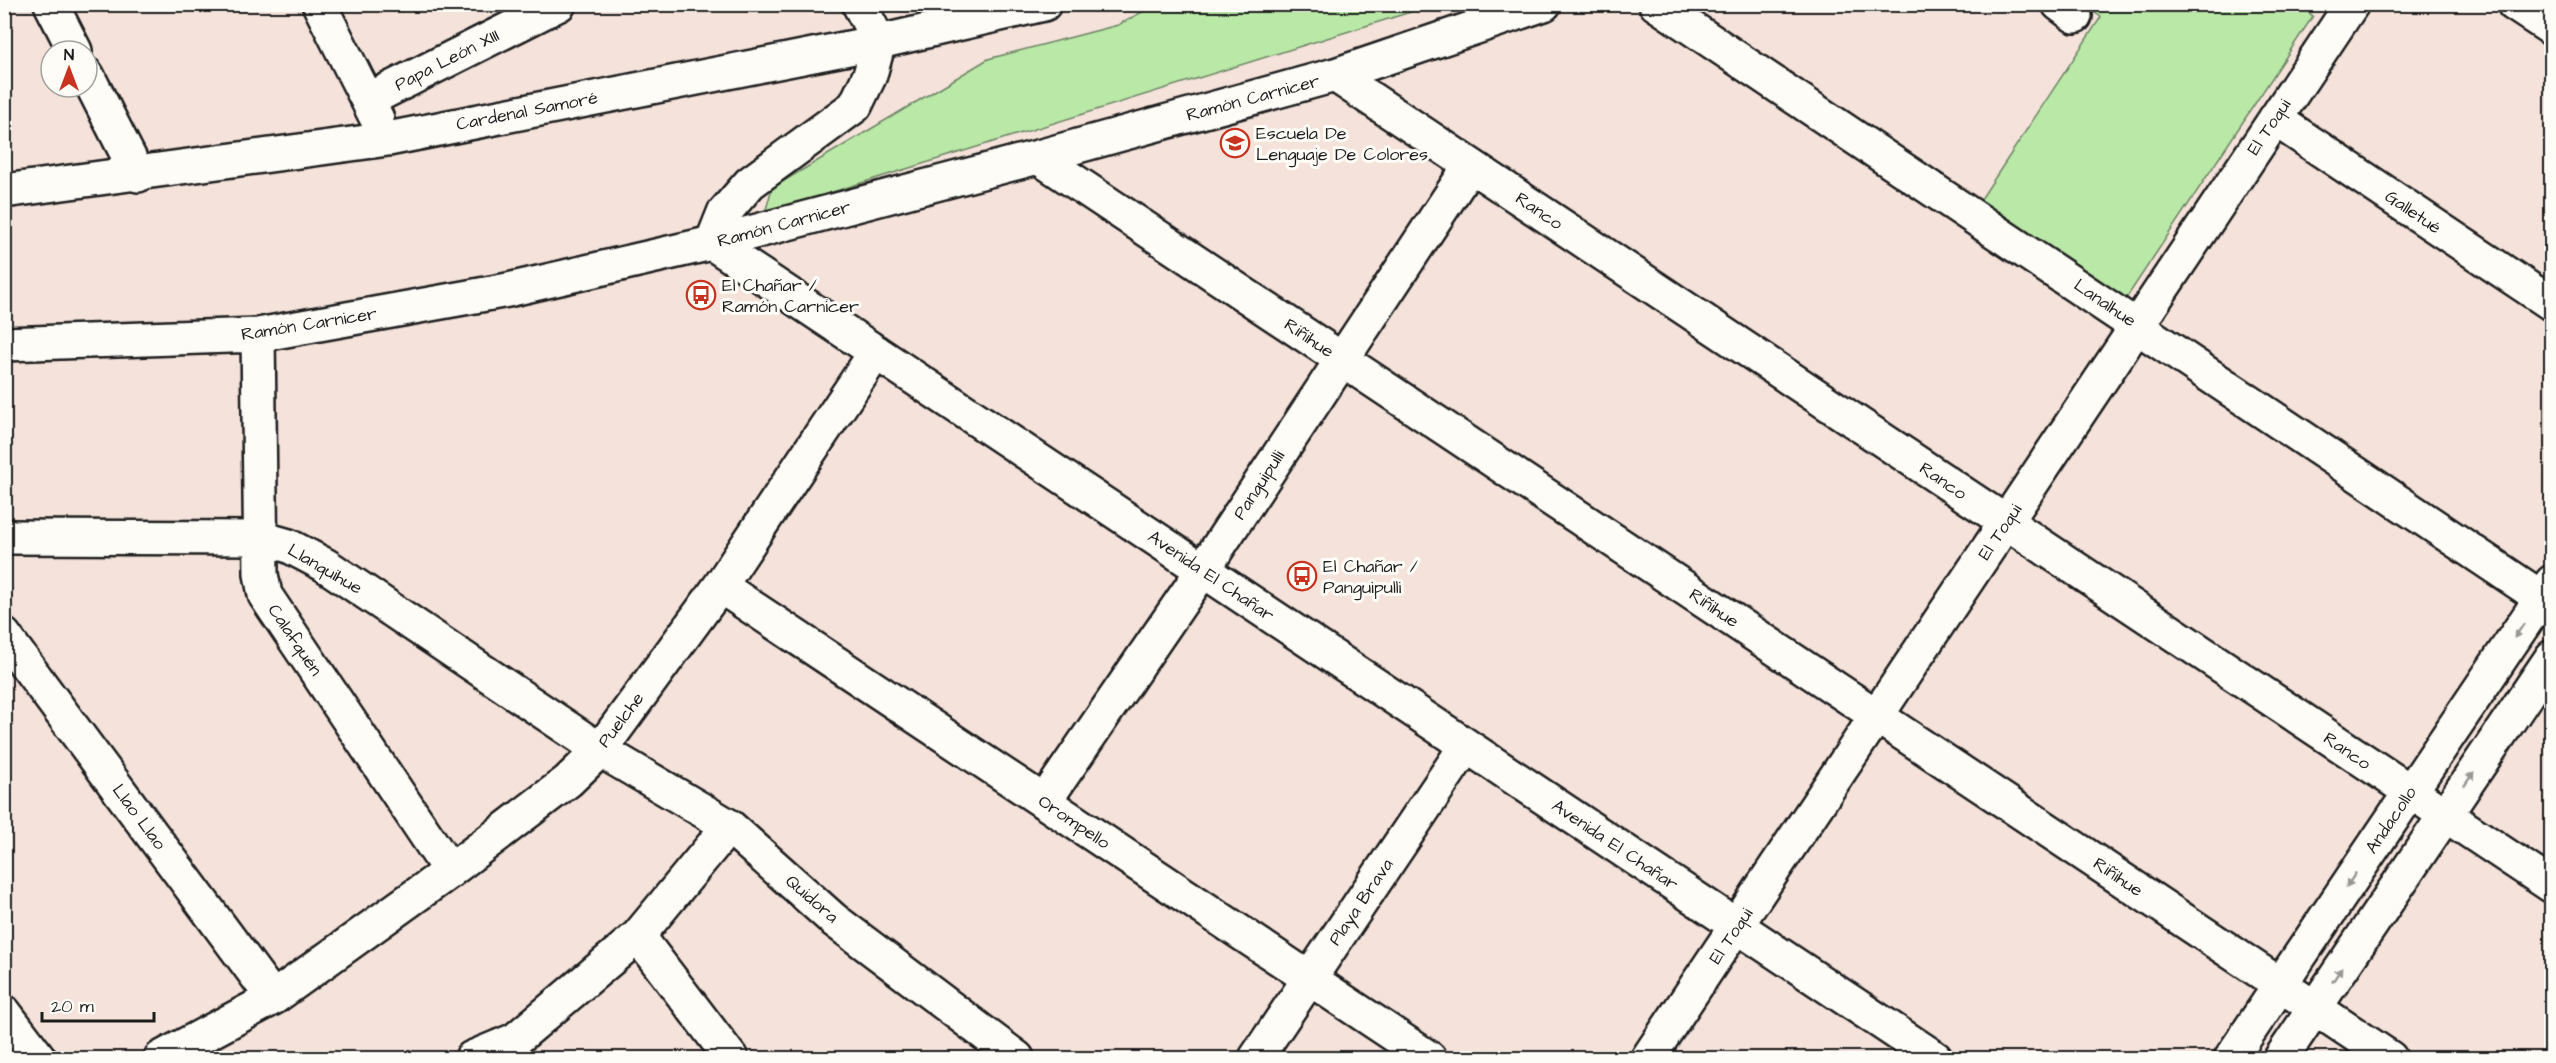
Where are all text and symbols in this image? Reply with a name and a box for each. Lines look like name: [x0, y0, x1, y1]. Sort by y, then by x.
street label: Papa León XIII: [390, 23, 504, 97]
north arrow: [39, 39, 99, 99]
text: N: [64, 44, 74, 66]
street label: Ramón Carnicer: [1184, 68, 1322, 128]
street label: Cardenal Samoré: [454, 85, 600, 137]
street label: El Toqui: [2241, 94, 2297, 160]
place label: Escuela De Lenguaje De Colores: [1256, 121, 1428, 168]
school or university icon: Escuela De Lenguaje De Colores: [1219, 127, 1251, 159]
street label: Galletué: [2380, 184, 2446, 240]
street label: Ranco: [1510, 186, 1568, 236]
street label: Ramón Carnicer: [715, 194, 853, 254]
place label: El Chañar / Ramón Carnicer: [722, 273, 859, 319]
street label: Lanalhue: [2069, 273, 2141, 333]
bus stop icon: El Chañar / Ramón Carnicer: [685, 279, 717, 311]
street label: Ramón Carnicer: [239, 301, 379, 347]
street label: Riñihue: [1279, 312, 1339, 364]
street label: Panguipulli: [1227, 445, 1292, 525]
street label: Ranco: [1914, 456, 1972, 506]
street label: El Toqui: [1972, 499, 2028, 565]
street label: Avenida El Chañar: [1143, 524, 1279, 628]
street label: Llanquihue: [283, 538, 367, 601]
place label: El Chañar / Panguipulli: [1323, 554, 1418, 601]
bus stop icon: El Chañar / Panguipulli: [1286, 560, 1318, 592]
street label: Riñihue: [1684, 582, 1744, 634]
street label: Calafquén: [262, 599, 328, 681]
one-way arrow: [2513, 622, 2525, 638]
street label: Puelche: [592, 687, 650, 753]
street label: Ranco: [2318, 726, 2376, 776]
one-way arrow: [2463, 771, 2475, 787]
street label: Llao Llao: [106, 779, 172, 855]
street label: Andacollo: [2359, 781, 2423, 859]
street label: Orompello: [1033, 789, 1115, 855]
street label: Avenida El Chañar: [1547, 793, 1683, 897]
street label: Riñihue: [2088, 851, 2148, 903]
street label: Playa Brava: [1323, 854, 1400, 951]
street label: Quidora: [780, 869, 844, 929]
one-way arrow: [2345, 871, 2357, 887]
street label: El Toqui: [1703, 903, 1759, 969]
one-way arrow: [2331, 967, 2342, 983]
scale bar: [42, 985, 154, 1023]
text: 20 m: [51, 994, 94, 1019]

